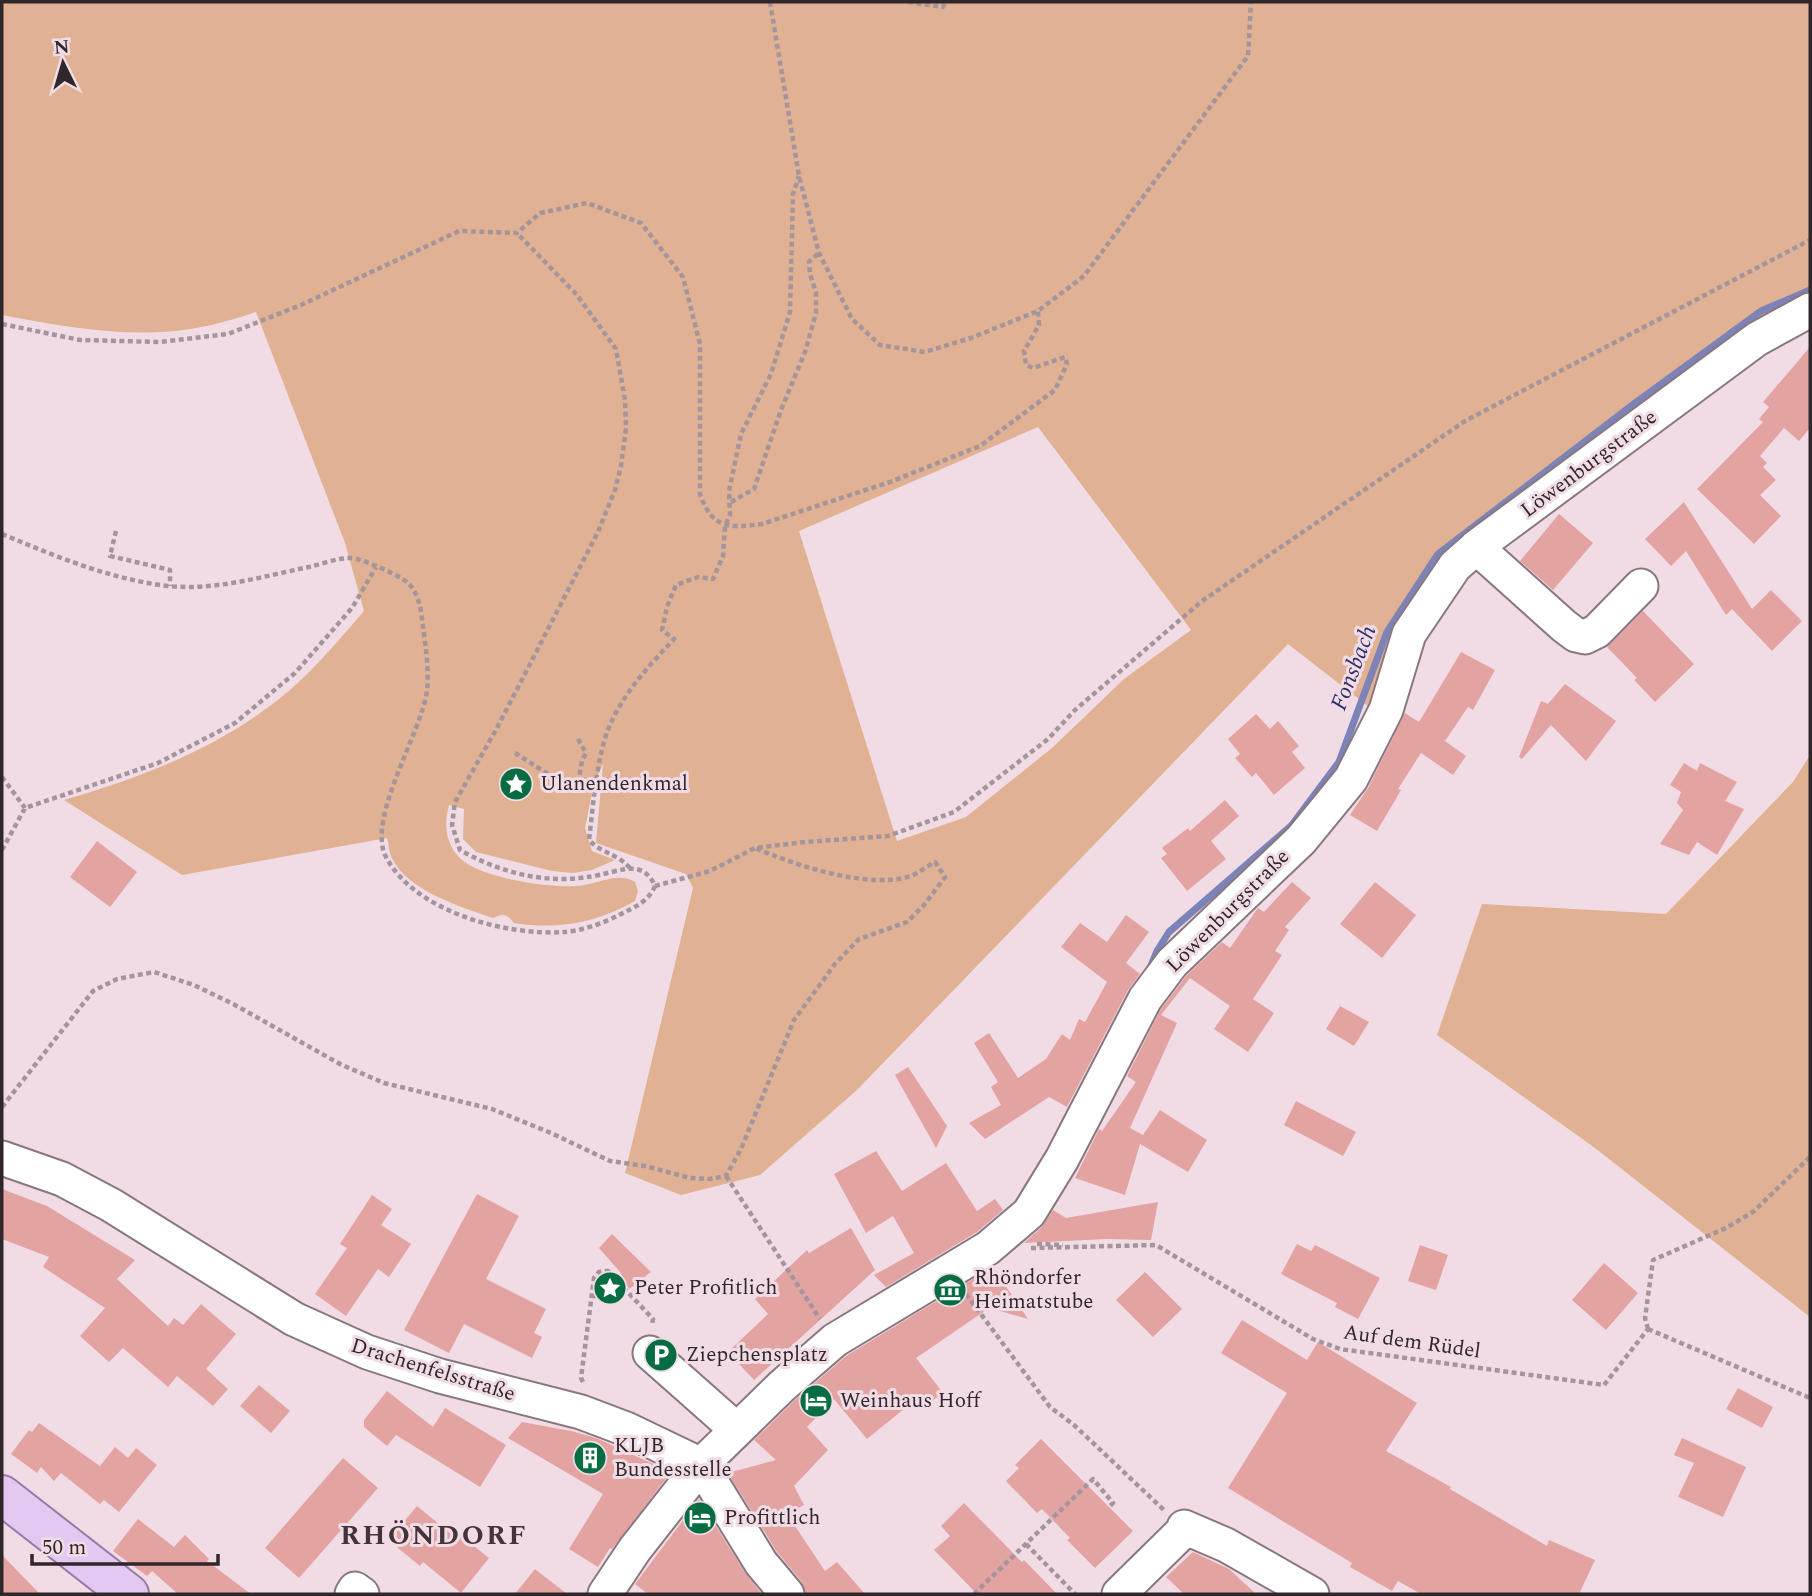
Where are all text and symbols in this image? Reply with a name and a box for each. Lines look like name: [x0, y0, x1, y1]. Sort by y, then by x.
north arrow: [28, 28, 98, 98]
text: N: [53, 32, 71, 63]
street label: Löwenburgstraße: [1514, 402, 1664, 526]
water label: Fonsbach: [1322, 620, 1386, 716]
place icon: Ulanendenkmal: [497, 765, 535, 803]
place label: Ulanendenkmal: [540, 768, 688, 800]
street label: Löwenburgstraße: [1159, 842, 1297, 980]
place label: Rhöndorfer Heimatstube: [974, 1262, 1094, 1318]
place icon: Peter Profitlich: [591, 1269, 629, 1307]
museum icon: Rhöndorfer Heimatstube: [931, 1271, 969, 1309]
place label: Peter Profitlich: [634, 1272, 777, 1304]
street label: Auf dem Rüdel: [1341, 1317, 1483, 1367]
street label: Drachenfelsstraße: [347, 1330, 519, 1410]
parking icon: Ziepchensplatz: [642, 1336, 680, 1374]
place label: Ziepchensplatz: [686, 1339, 828, 1371]
hotel icon: Weinhaus Hoff: [797, 1382, 835, 1420]
place label: Weinhaus Hoff: [840, 1385, 982, 1417]
place label: KLJB Bundesstelle: [614, 1430, 732, 1486]
building icon: KLJB Bundesstelle: [571, 1439, 609, 1477]
hotel icon: Profittlich: [681, 1499, 719, 1537]
place label: Profittlich: [724, 1502, 821, 1534]
district label: RHÖNDORF: [340, 1514, 528, 1557]
scale bar: [32, 1522, 217, 1566]
text: 50 m: [42, 1532, 86, 1564]

